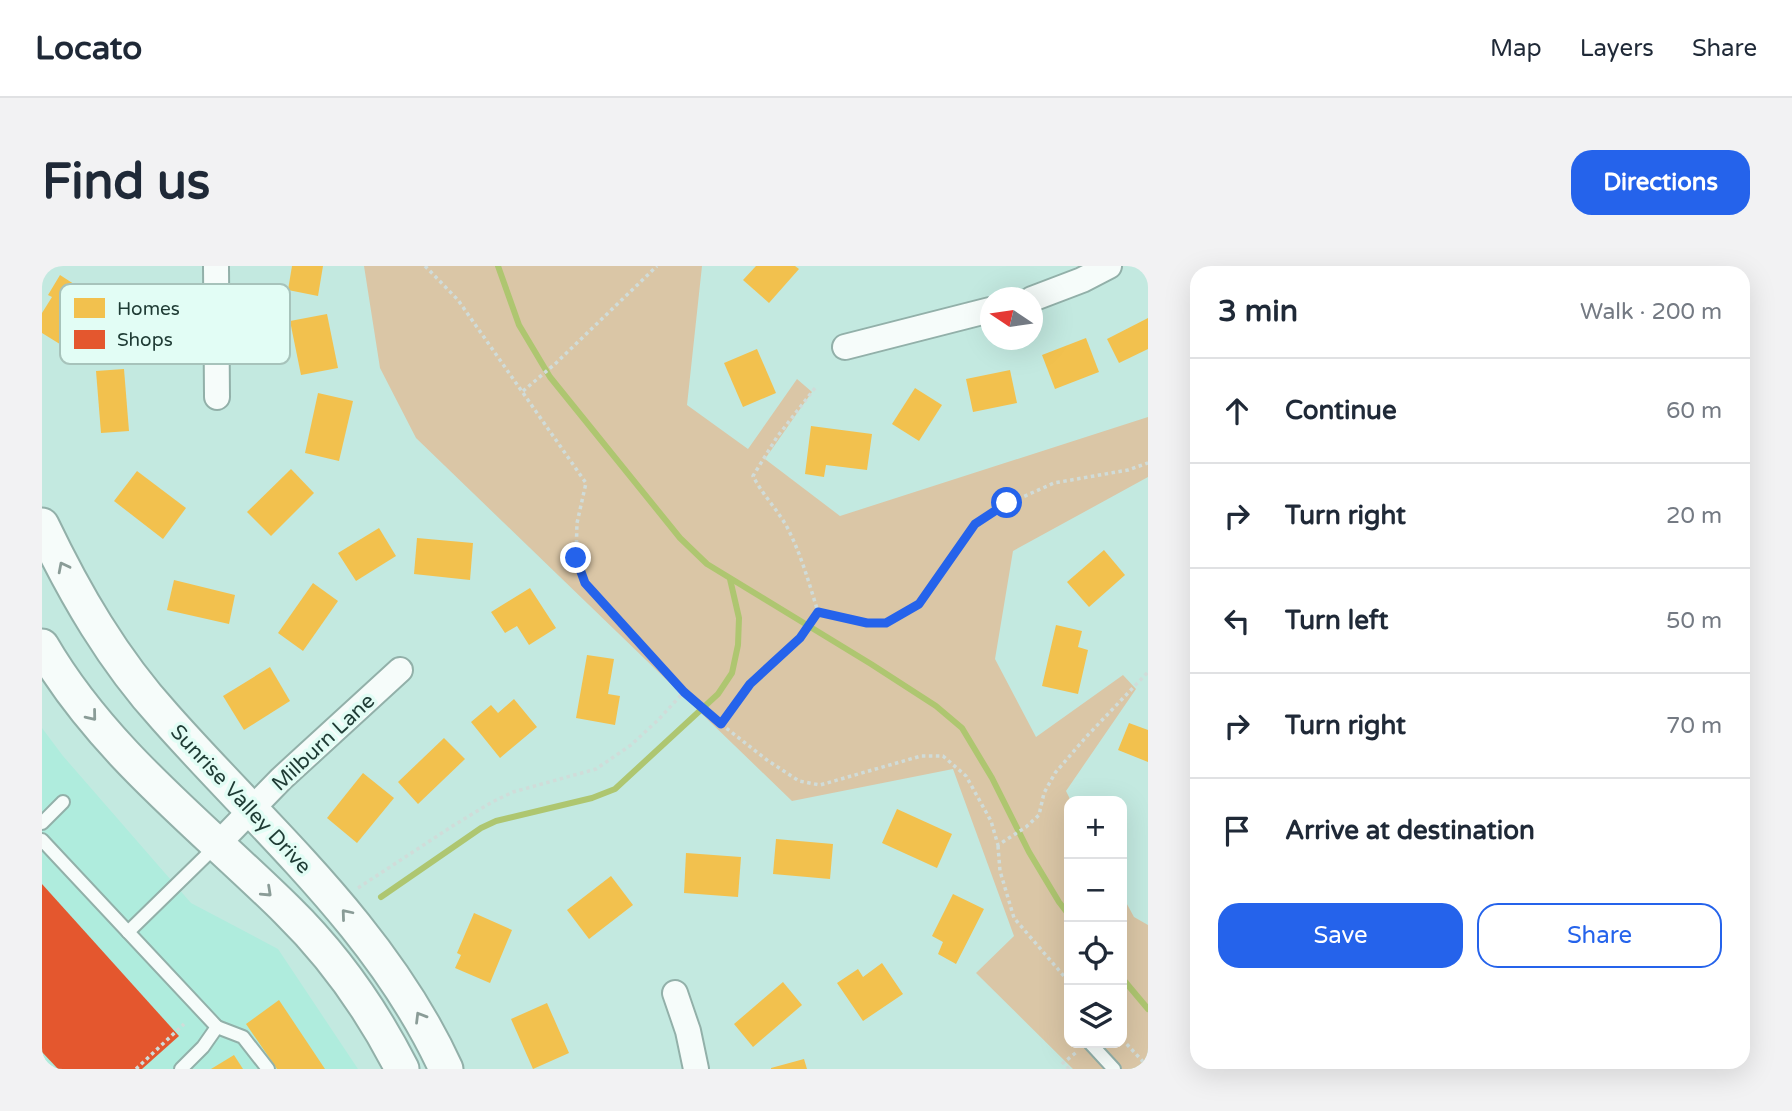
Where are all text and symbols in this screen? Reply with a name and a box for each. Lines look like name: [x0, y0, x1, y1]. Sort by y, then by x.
text: Locato: [35, 29, 142, 68]
text: Map: [1490, 34, 1542, 63]
text: Layers: [1580, 34, 1654, 63]
text: Share: [1692, 34, 1757, 63]
button: Directions: [1571, 150, 1750, 215]
text: Find us: [42, 153, 210, 212]
legend: [60, 284, 290, 364]
north arrow: [980, 287, 1043, 350]
text: 3 min: [1218, 293, 1298, 330]
text: Homes: [117, 298, 180, 320]
text: Walk · 200 m: [1580, 298, 1722, 326]
text: Shops: [117, 329, 173, 351]
icon: ahead: [1218, 392, 1256, 430]
text: Continue: [1285, 395, 1397, 426]
text: 60 m: [1666, 397, 1722, 425]
route start: [991, 487, 1022, 518]
icon: right: [1218, 497, 1256, 535]
text: Turn right: [1285, 500, 1406, 531]
text: 20 m: [1666, 502, 1722, 530]
route end: [560, 542, 591, 573]
one-way arrow: [58, 562, 72, 574]
icon: left: [1218, 602, 1256, 640]
text: Turn left: [1285, 605, 1388, 636]
text: 50 m: [1666, 607, 1722, 635]
street label: Milburn Lane: [267, 688, 380, 796]
icon: right: [1218, 707, 1256, 745]
one-way arrow: [83, 709, 96, 721]
text: Turn right: [1285, 710, 1406, 741]
text: 70 m: [1666, 712, 1722, 740]
street label: Sunrise Valley Drive: [165, 720, 316, 879]
map controls: [1064, 796, 1127, 1048]
button: +: [1064, 796, 1127, 859]
icon: arrive: [1218, 812, 1256, 850]
text: Arrive at destination: [1285, 815, 1535, 846]
button: −: [1064, 859, 1127, 922]
one-way arrow: [259, 883, 272, 896]
button: Save: [1218, 903, 1463, 968]
button: Share: [1477, 903, 1722, 968]
one-way arrow: [342, 909, 354, 922]
button: locate: [1064, 922, 1127, 985]
button: layers: [1064, 985, 1127, 1048]
one-way arrow: [415, 1011, 428, 1024]

